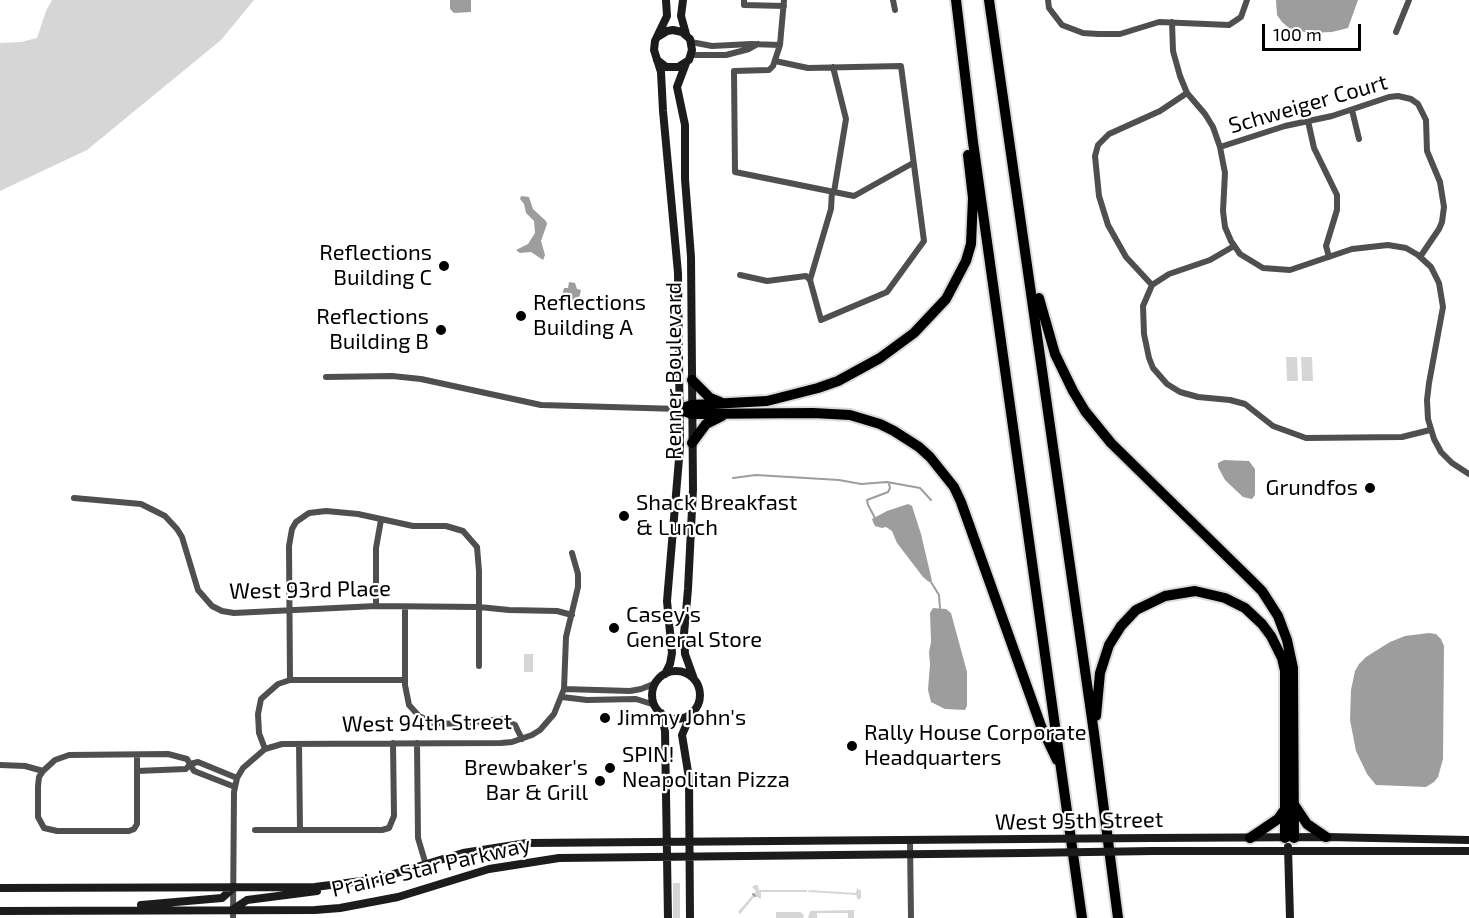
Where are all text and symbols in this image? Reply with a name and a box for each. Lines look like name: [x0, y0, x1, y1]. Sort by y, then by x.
scale bar: [1265, 12, 1364, 50]
text: 100 m: [1273, 23, 1322, 45]
street label: Schweiger Court: [1226, 69, 1390, 139]
place label: Reflections Building C: [319, 240, 432, 292]
marker: Reflections Building C: [437, 259, 451, 273]
street label: Renner Boulevard: [661, 282, 687, 460]
place label: Reflections Building A: [533, 290, 646, 342]
place label: Reflections Building B: [316, 304, 429, 356]
marker: Reflections Building A: [514, 309, 528, 323]
marker: Reflections Building B: [434, 323, 448, 337]
place label: Grundfos: [1266, 475, 1358, 501]
marker: Grundfos: [1363, 481, 1377, 495]
place label: Shack Breakfast & Lunch: [636, 490, 797, 542]
marker: Shack Breakfast & Lunch: [617, 509, 631, 523]
street label: West 93rd Place: [229, 575, 391, 605]
place label: Casey's General Store: [626, 602, 762, 654]
marker: Casey's General Store: [607, 621, 621, 635]
place label: Jimmy John's: [617, 705, 746, 731]
street label: West 94th Street: [342, 708, 512, 738]
marker: Jimmy John's: [598, 711, 612, 725]
place label: Rally House Corporate Headquarters: [864, 720, 1087, 772]
marker: Rally House Corporate Headquarters: [845, 739, 859, 753]
place label: SPIN! Neapolitan Pizza: [622, 742, 790, 794]
place label: Brewbaker's Bar & Grill: [464, 755, 588, 806]
marker: SPIN! Neapolitan Pizza: [603, 761, 617, 775]
marker: Brewbaker's Bar & Grill: [593, 774, 607, 788]
street label: West 95th Street: [995, 806, 1163, 836]
street label: Prairie Star Parkway: [329, 831, 533, 903]

